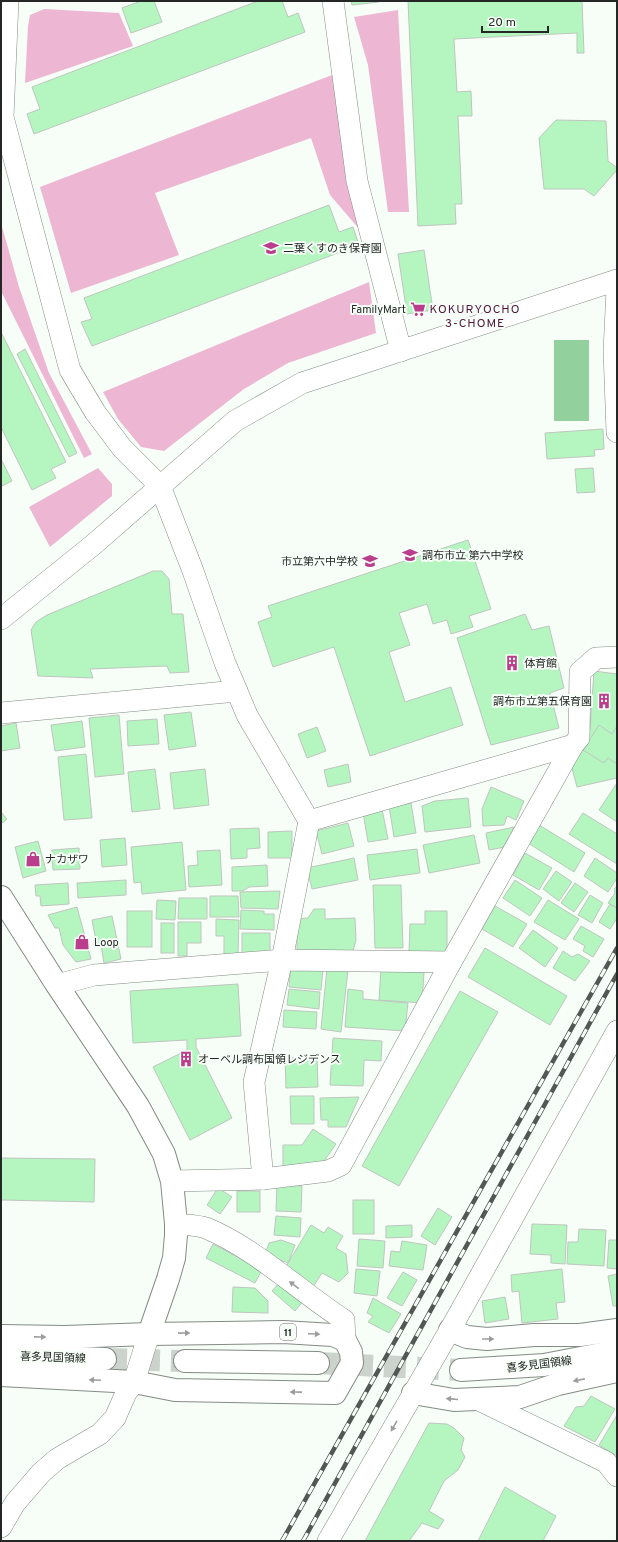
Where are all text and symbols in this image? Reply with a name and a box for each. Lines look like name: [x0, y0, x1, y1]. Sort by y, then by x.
scale bar: [482, 8, 548, 34]
text: 20 m: [488, 15, 516, 31]
school or university icon: 二葉くすのき保育園: [262, 239, 280, 257]
place label: 二葉くすのき保育園: [283, 242, 382, 256]
supermarket icon: FamilyMart: [409, 300, 427, 318]
district label: KOKURYOCHO 3-CHOME: [430, 302, 520, 332]
place label: FamilyMart: [351, 303, 406, 317]
school or university icon: 調布市立 第六中学校: [401, 546, 419, 564]
place label: 調布市立 第六中学校: [422, 549, 524, 563]
school or university icon: 市立第六中学校: [361, 552, 379, 570]
place label: 市立第六中学校: [281, 555, 358, 569]
building icon: 体育館: [503, 654, 521, 672]
place label: 体育館: [524, 657, 557, 671]
building icon: 調布市立第五保育園: [595, 692, 613, 710]
place label: 調布市立第五保育園: [493, 695, 592, 709]
shop icon: ナカザワ: [24, 850, 42, 868]
place label: ナカザワ: [45, 853, 89, 867]
shop icon: Loop: [73, 933, 91, 951]
place label: Loop: [94, 936, 119, 950]
building icon: オーベル調布国領レジデンス: [177, 1050, 195, 1068]
place label: オーベル調布国領レジデンス: [198, 1053, 341, 1067]
one-way arrow: [289, 1281, 300, 1289]
road number: 11: [280, 1324, 296, 1340]
one-way arrow: [178, 1330, 191, 1336]
one-way arrow: [308, 1330, 320, 1337]
one-way arrow: [34, 1333, 46, 1340]
one-way arrow: [482, 1335, 494, 1342]
street label: 喜多見国領線: [20, 1350, 86, 1366]
street label: 喜多見国領線: [506, 1354, 573, 1376]
one-way arrow: [88, 1377, 101, 1383]
one-way arrow: [573, 1377, 585, 1383]
one-way arrow: [289, 1389, 302, 1395]
one-way arrow: [446, 1396, 458, 1402]
one-way arrow: [390, 1420, 397, 1432]

